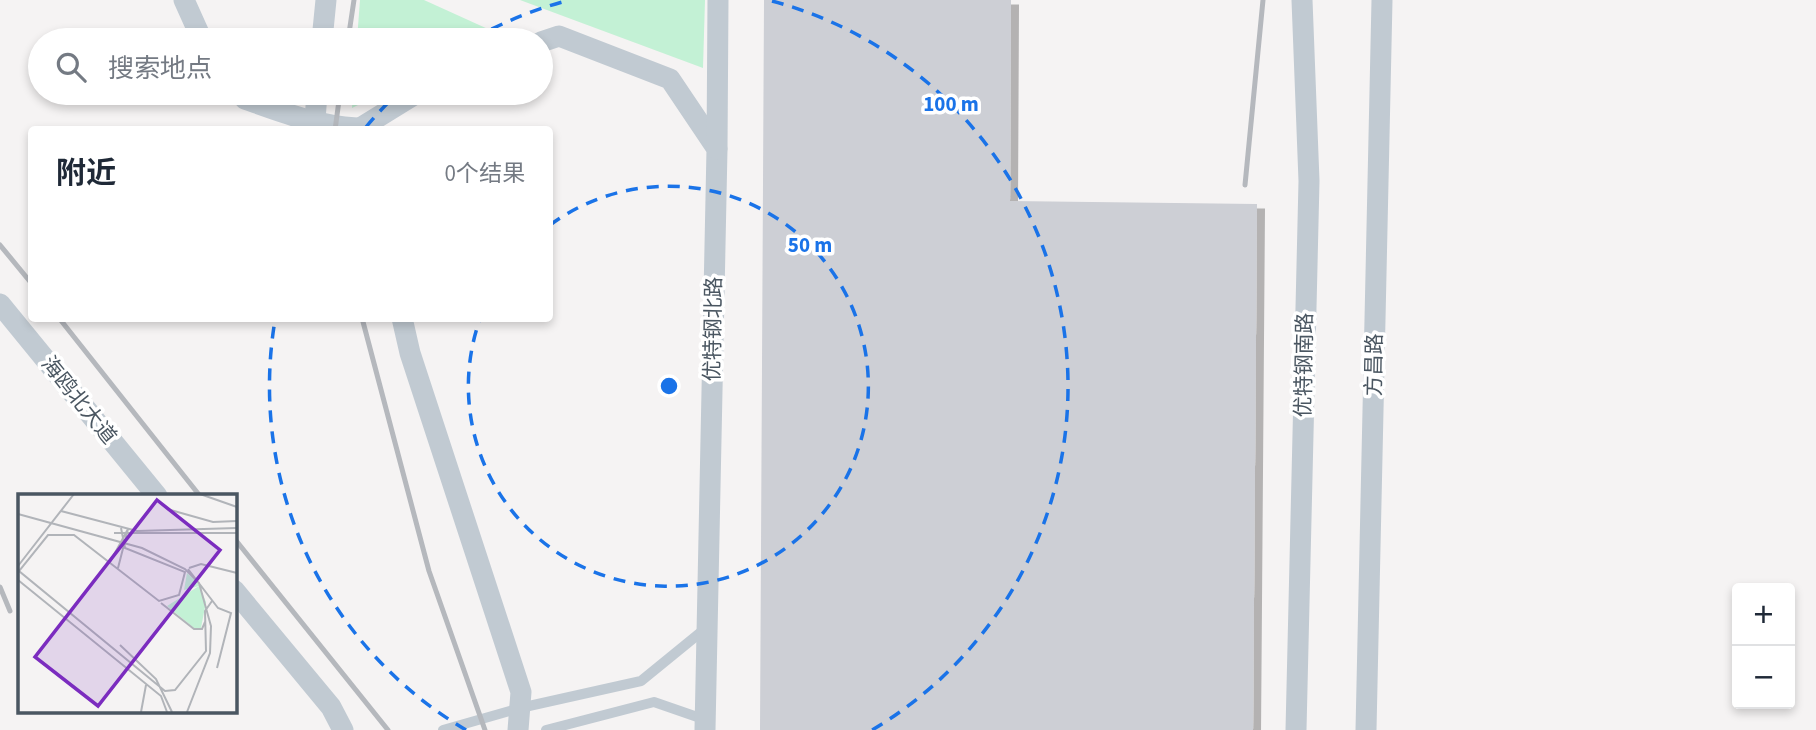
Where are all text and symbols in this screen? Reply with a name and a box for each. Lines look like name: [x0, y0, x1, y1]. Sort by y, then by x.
search box: [28, 28, 553, 105]
icon: search: [52, 48, 90, 86]
text: 搜索地点: [108, 50, 212, 87]
text: 100 m: [923, 89, 979, 119]
text: 附近: [56, 152, 116, 195]
text: 0个结果: [445, 157, 525, 190]
text: 50 m: [788, 230, 832, 260]
street label: 优特钢北路: [697, 276, 729, 382]
street label: 优特钢南路: [1288, 312, 1320, 418]
street label: 方昌路: [1358, 333, 1390, 397]
street label: 海鸥北大道: [34, 350, 124, 450]
centre of rings: [657, 374, 681, 398]
inset map: [18, 494, 236, 712]
map controls: [1732, 583, 1795, 709]
button: +: [1732, 583, 1795, 646]
button: −: [1732, 646, 1795, 709]

